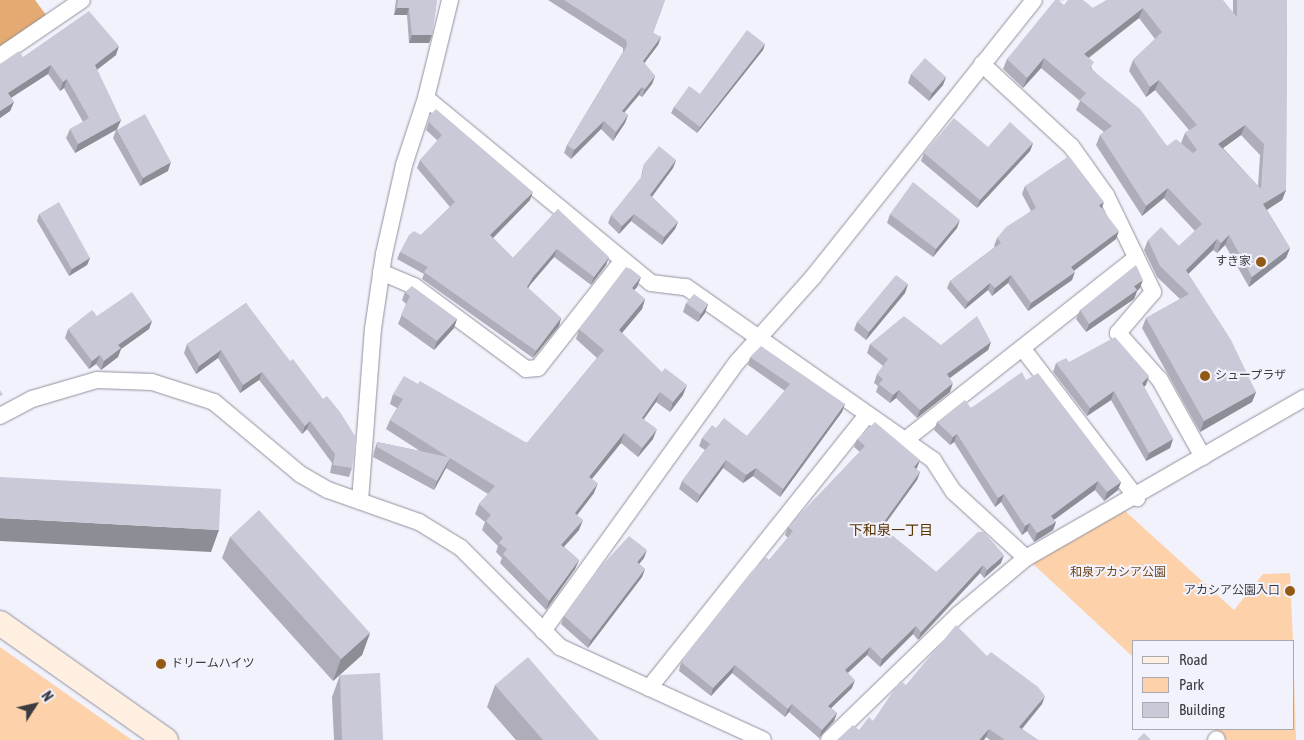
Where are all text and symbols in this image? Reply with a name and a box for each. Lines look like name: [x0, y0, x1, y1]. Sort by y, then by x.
place label: すき家: [1215, 255, 1251, 269]
marker: すき家: [1255, 256, 1267, 268]
place label: シュープラザ: [1215, 369, 1287, 383]
marker: シュープラザ: [1199, 370, 1211, 382]
district label: 下和泉一丁目: [849, 522, 933, 538]
park label: 和泉アカシア公園: [1070, 566, 1166, 580]
place label: アカシア公園入口: [1184, 584, 1280, 598]
marker: アカシア公園入口: [1284, 585, 1296, 597]
legend: [1132, 640, 1294, 730]
text: Road: [1179, 651, 1208, 668]
place label: ドリームハイツ: [171, 657, 255, 671]
marker: ドリームハイツ: [155, 658, 167, 670]
text: Park: [1179, 676, 1204, 693]
north arrow: [10, 680, 60, 730]
text: N: [38, 688, 56, 704]
text: Building: [1179, 701, 1225, 718]

